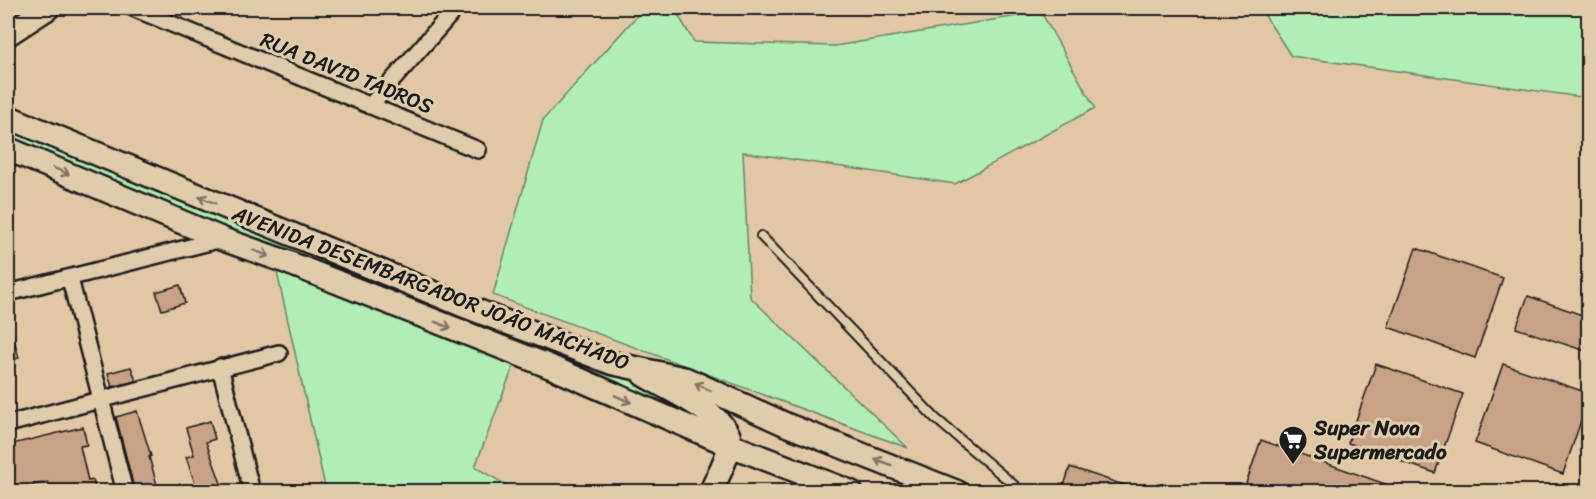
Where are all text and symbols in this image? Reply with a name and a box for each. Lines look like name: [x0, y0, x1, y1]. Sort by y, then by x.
street label: RUA DAVID TADROS: [255, 21, 439, 125]
one-way arrow: [52, 166, 70, 177]
one-way arrow: [199, 194, 217, 205]
street label: AVENIDA DESEMBARGADOR JOÃO MACHADO: [226, 194, 635, 382]
one-way arrow: [252, 248, 270, 259]
one-way arrow: [433, 320, 451, 331]
one-way arrow: [694, 380, 712, 392]
one-way arrow: [613, 394, 632, 405]
place label: Super Nova Supermercado: [1313, 409, 1447, 471]
supermarket icon: Super Nova Supermercado: [1277, 424, 1309, 466]
one-way arrow: [874, 456, 892, 467]

